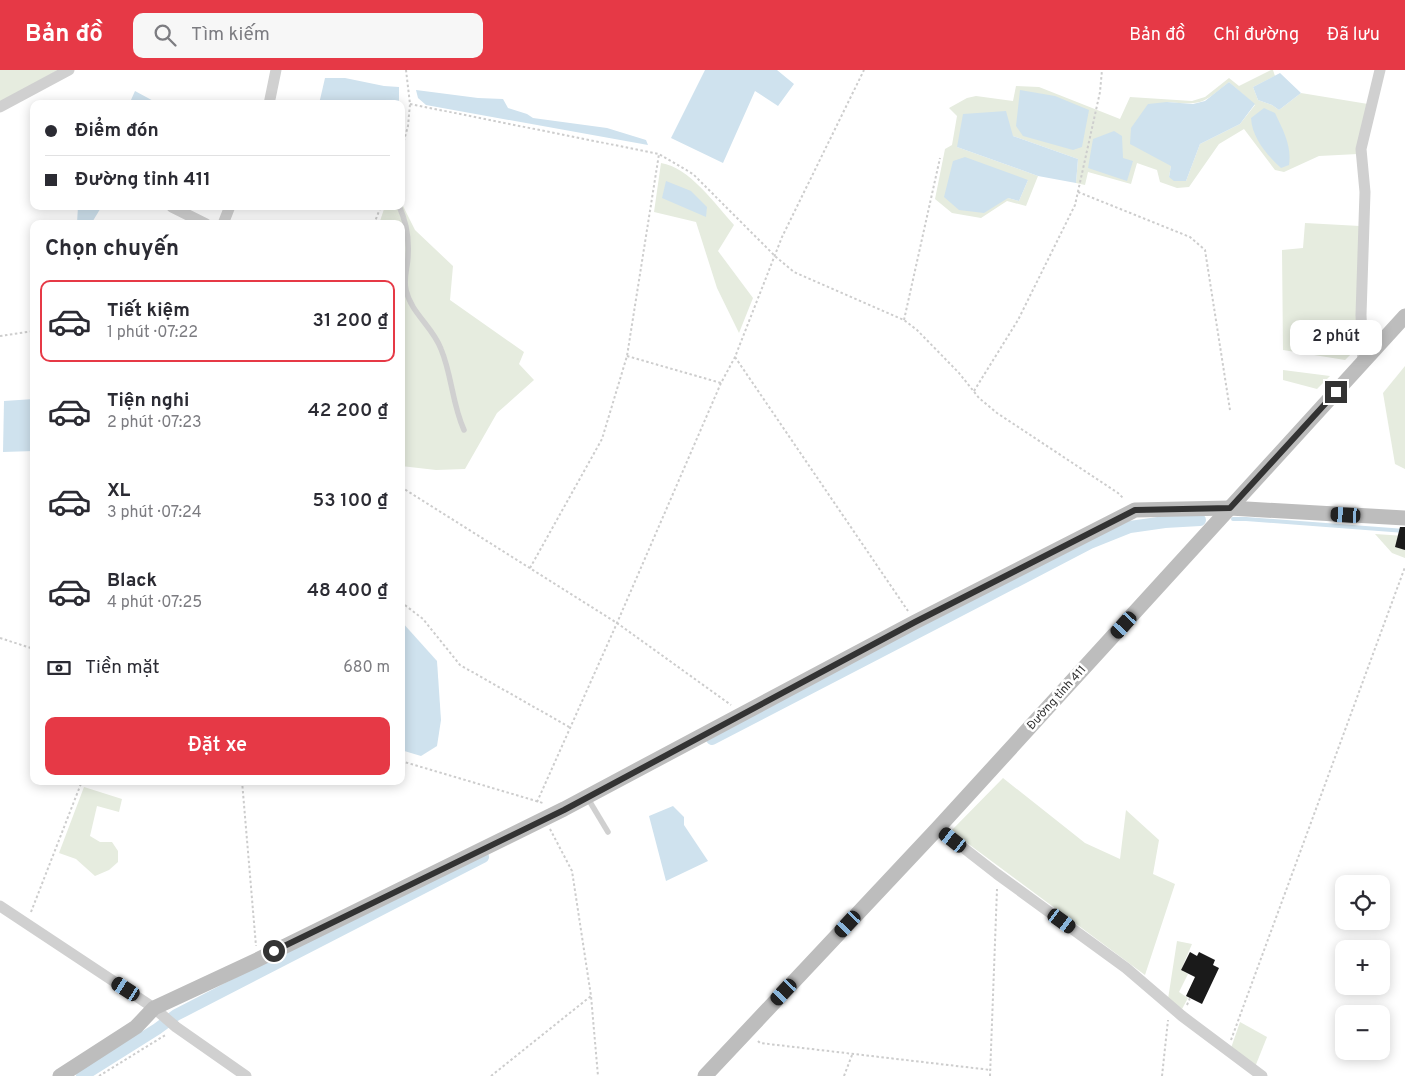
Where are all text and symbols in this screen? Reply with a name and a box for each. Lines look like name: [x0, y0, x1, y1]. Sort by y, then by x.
search box: [133, 13, 483, 58]
text: Bản đồ: [25, 20, 103, 50]
icon: search: [151, 21, 179, 49]
text: Tìm kiếm: [191, 23, 270, 47]
text: Bản đồ: [1129, 24, 1185, 47]
text: Chỉ đường: [1213, 24, 1299, 47]
text: Đã lưu: [1327, 24, 1380, 47]
text: Điểm đón: [75, 119, 159, 143]
text: Đường tỉnh 411: [75, 168, 211, 192]
text: Chọn chuyến: [45, 236, 179, 263]
icon: car: [47, 299, 92, 344]
text: Tiết kiệm: [107, 299, 190, 323]
text: 31 200 ₫: [313, 309, 388, 333]
callout: 2 phút: [1290, 320, 1382, 354]
text: 1 phút · 07:22: [107, 323, 198, 343]
text: 2 phút: [1312, 327, 1360, 347]
route end: [1325, 381, 1347, 403]
icon: car: [47, 389, 92, 434]
text: Tiện nghi: [107, 389, 189, 413]
text: 42 200 ₫: [308, 399, 388, 423]
text: 2 phút · 07:23: [107, 413, 202, 433]
icon: car: [47, 479, 92, 524]
text: XL: [107, 479, 130, 503]
text: 53 100 ₫: [313, 489, 388, 513]
text: 3 phút · 07:24: [107, 503, 202, 523]
car: [1330, 507, 1361, 523]
icon: car: [47, 569, 92, 614]
text: Black: [107, 569, 157, 593]
text: 48 400 ₫: [307, 579, 388, 603]
text: 4 phút · 07:25: [107, 593, 202, 613]
car: [1108, 609, 1139, 641]
icon: cash: [45, 654, 73, 682]
text: Tiền mặt: [85, 656, 160, 680]
text: 680 m: [343, 658, 390, 678]
street label: Đường tỉnh 411: [1024, 662, 1090, 734]
button: Đặt xe: [45, 717, 390, 775]
car: [936, 825, 969, 855]
map controls: [1335, 875, 1390, 1060]
button: locate: [1335, 875, 1390, 930]
car: [1045, 906, 1078, 936]
car: [832, 908, 863, 940]
route start: [263, 940, 285, 962]
button: +: [1335, 940, 1390, 995]
car: [109, 975, 142, 1003]
car: [768, 976, 799, 1008]
button: −: [1335, 1005, 1390, 1060]

